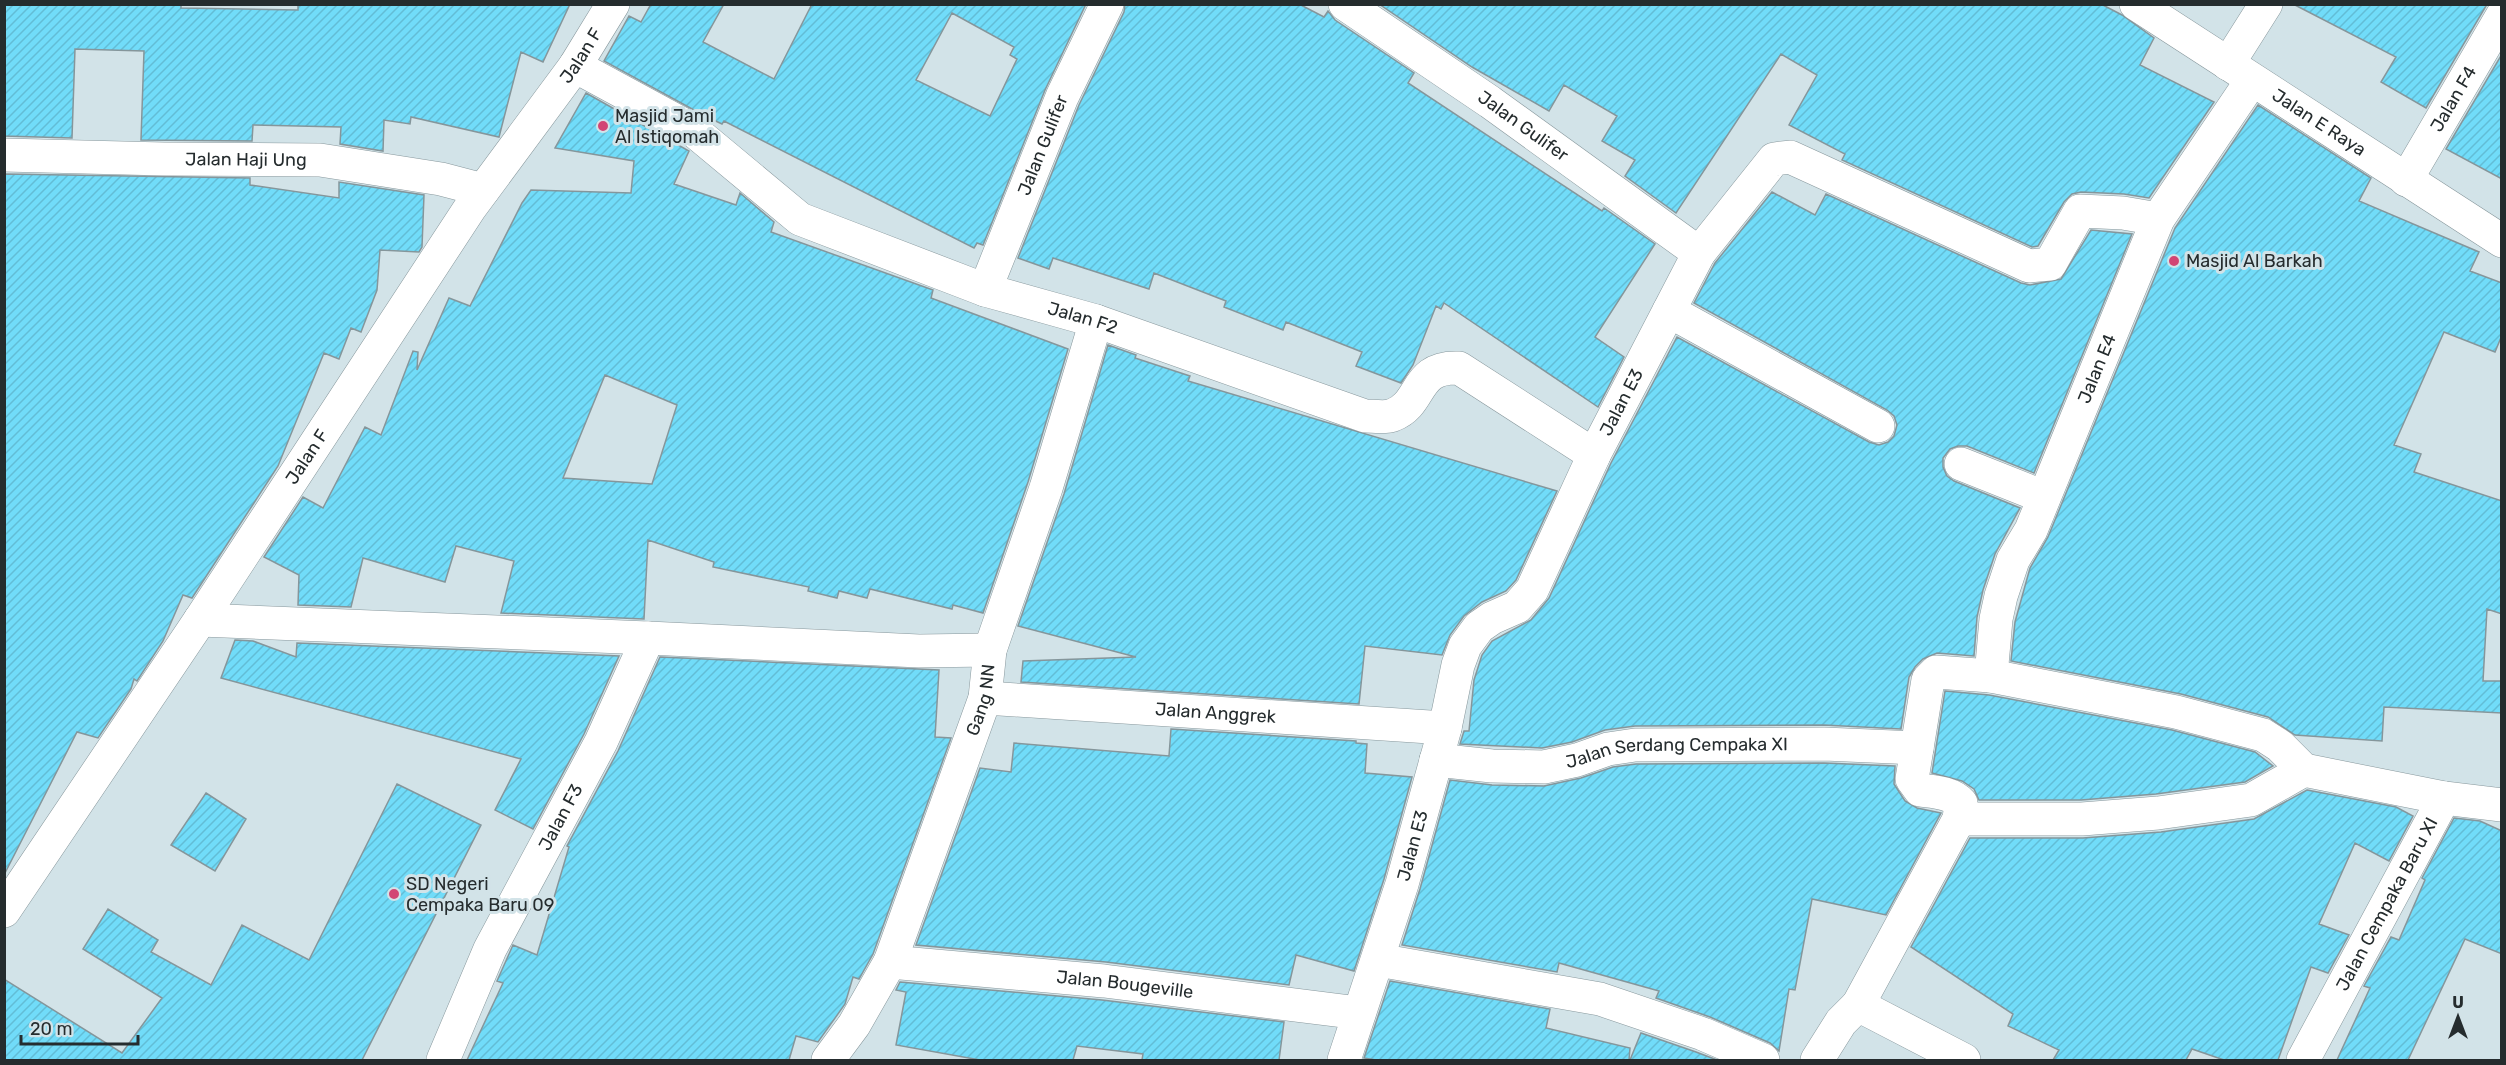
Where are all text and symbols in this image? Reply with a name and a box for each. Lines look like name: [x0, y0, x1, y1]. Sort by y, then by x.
street label: Jalan F: [555, 24, 607, 88]
street label: Jalan F4: [2426, 62, 2481, 136]
street label: Jalan E Raya: [2268, 84, 2370, 161]
street label: Jalan Gulifer: [1474, 86, 1573, 166]
street label: Jalan Gulifer: [1013, 91, 1073, 199]
place label: Masjid Jami Al Istiqomah: [615, 105, 719, 148]
marker: Masjid Jami Al Istiqomah: [596, 119, 610, 133]
street label: Jalan Haji Ung: [185, 148, 307, 171]
place label: Masjid Al Barkah: [2186, 250, 2323, 272]
marker: Masjid Al Barkah: [2167, 254, 2181, 268]
street label: Jalan F2: [1045, 297, 1121, 339]
street label: Jalan E4: [2073, 331, 2121, 407]
street label: Jalan E3: [1595, 365, 1648, 440]
street label: Jalan F: [281, 425, 333, 489]
street label: Gang NN: [961, 663, 999, 739]
street label: Jalan Anggrek: [1154, 698, 1277, 728]
street label: Jalan Serdang Cempaka XI: [1564, 733, 1788, 773]
street label: Jalan F3: [534, 780, 587, 854]
street label: Jalan E3: [1392, 808, 1433, 884]
street label: Jalan Cempaka Baru XI: [2331, 814, 2442, 995]
place label: SD Negeri Cempaka Baru 09: [406, 873, 554, 916]
marker: SD Negeri Cempaka Baru 09: [387, 887, 401, 901]
street label: Jalan Bougeville: [1055, 966, 1195, 1003]
north arrow: [2428, 987, 2488, 1047]
text: U: [2452, 993, 2464, 1012]
scale bar: [21, 1008, 138, 1046]
text: 20 m: [30, 1018, 72, 1040]

